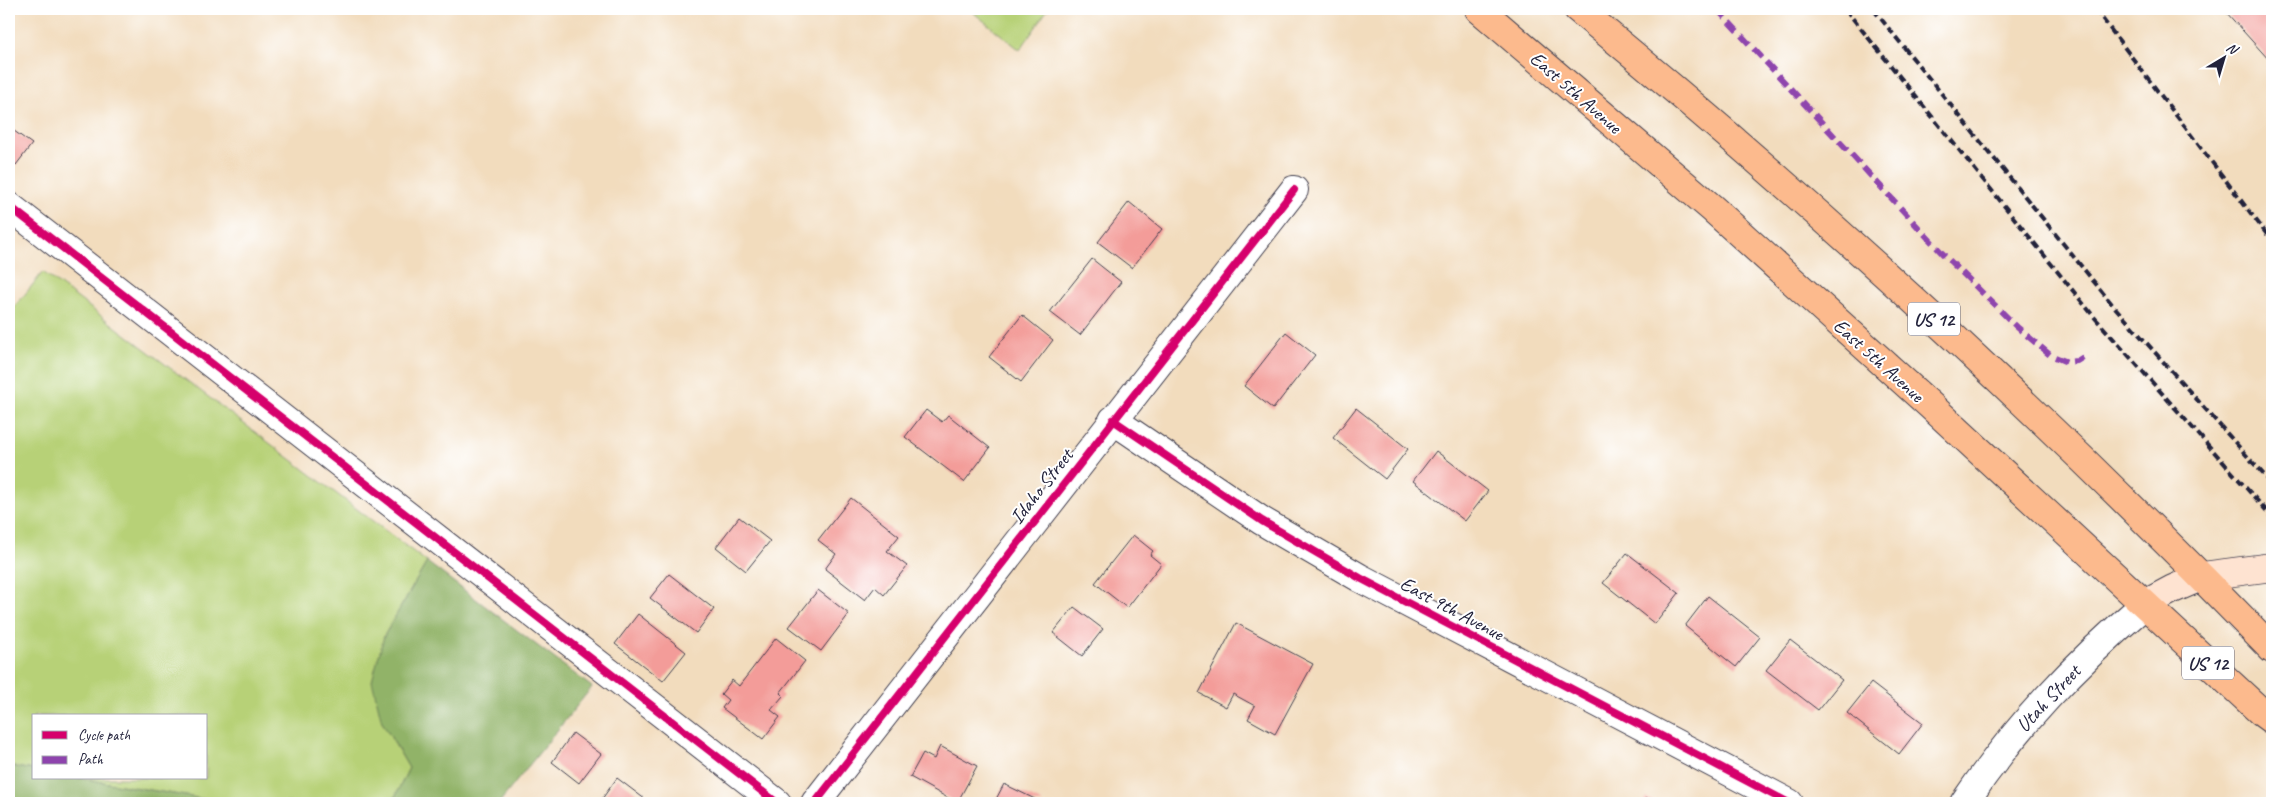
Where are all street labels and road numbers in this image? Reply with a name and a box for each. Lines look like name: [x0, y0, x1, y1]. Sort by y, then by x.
street label: East 5th Avenue: [1525, 46, 1628, 140]
road number: US 12: [1908, 302, 1960, 336]
street label: East 5th Avenue: [1828, 313, 1930, 409]
street label: Idaho Street: [1004, 442, 1080, 529]
street label: East 9th Avenue: [1396, 571, 1509, 647]
road number: US 12: [2182, 646, 2234, 680]
street label: Utah Street: [2011, 658, 2087, 737]

